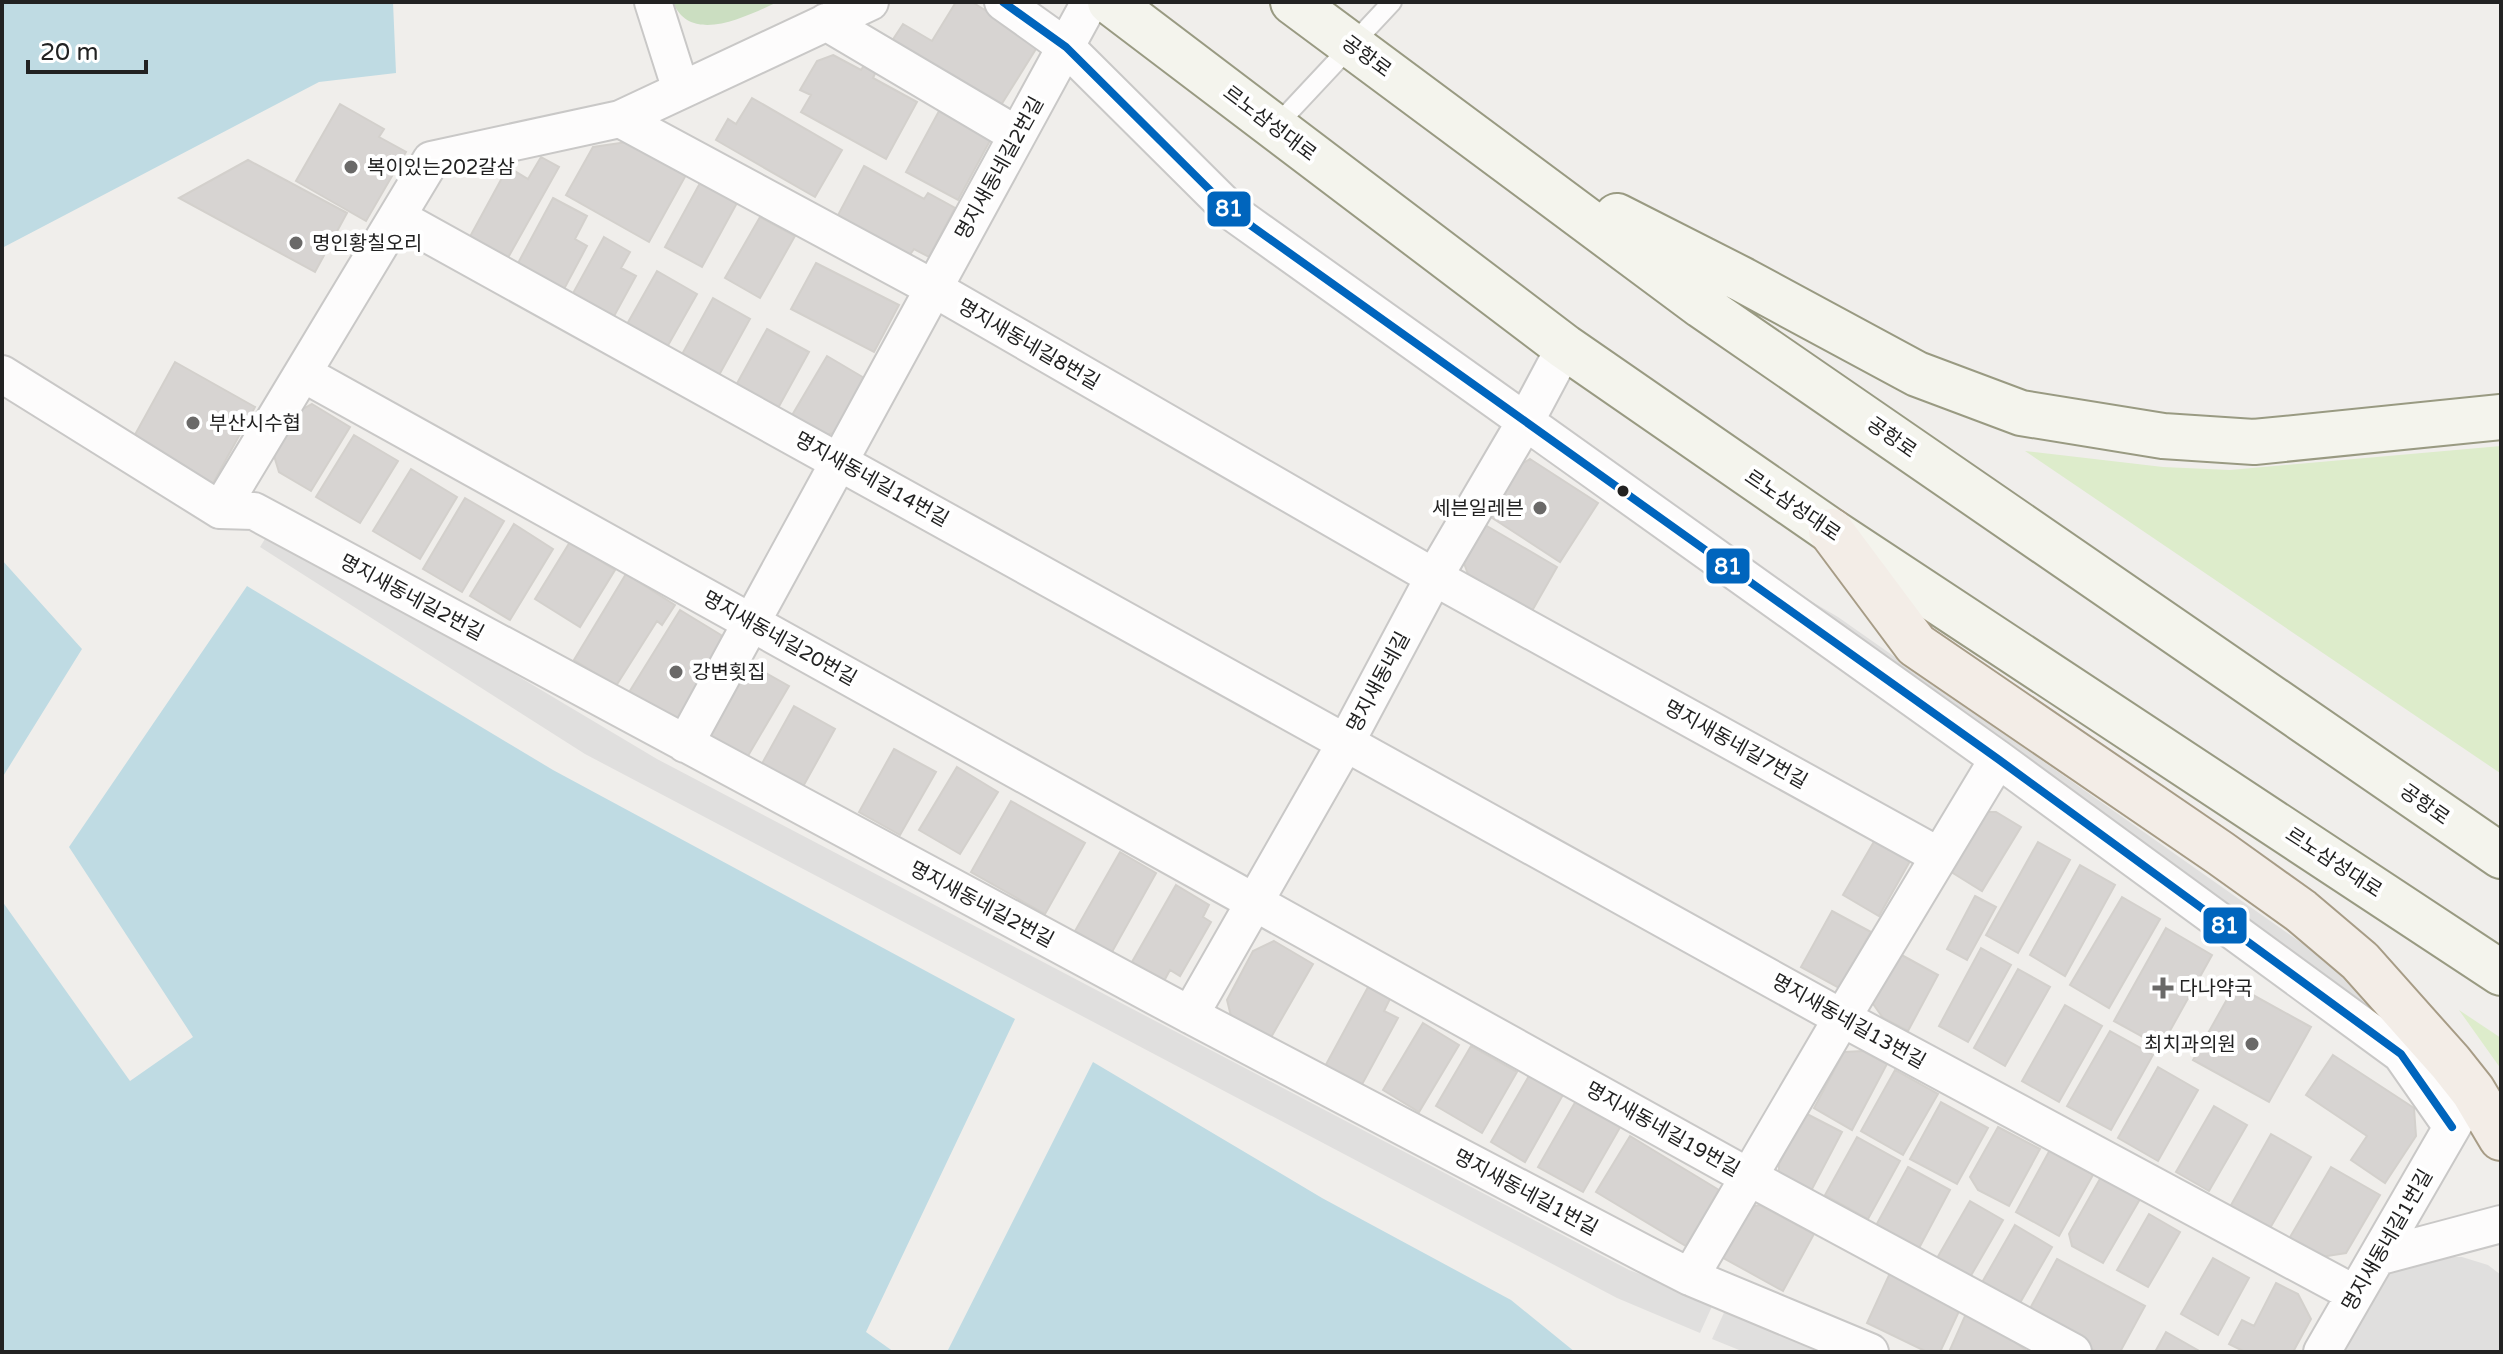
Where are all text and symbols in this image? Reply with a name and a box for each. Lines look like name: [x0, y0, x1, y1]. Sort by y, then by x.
scale bar: [28, 24, 146, 74]
street label: 공항로: [1337, 31, 1396, 83]
text: 20 m: [40, 38, 98, 67]
street label: 르노삼성대로: [1218, 81, 1321, 167]
street label: 명지새동네길2번길: [951, 93, 1049, 244]
place label: 복이있는202갈삼: [367, 156, 515, 180]
marker: 복이있는202갈삼: [342, 158, 360, 176]
line badge: 81: [1206, 190, 1252, 228]
text: 81: [1215, 196, 1243, 222]
place label: 명인황칠오리: [312, 232, 422, 256]
marker: 명인황칠오리: [287, 234, 305, 252]
street label: 명지새동네길8번길: [953, 295, 1104, 395]
place label: 부산시수협: [209, 412, 301, 436]
street label: 공항로: [1862, 412, 1921, 463]
marker: 부산시수협: [184, 414, 202, 432]
street label: 명지새동네길14번길: [790, 428, 953, 532]
street label: 르노삼성대로: [1740, 465, 1845, 547]
unlabelled marker: [1615, 483, 1631, 499]
place label: 세븐일레븐: [1432, 497, 1524, 521]
marker: 세븐일레븐: [1531, 499, 1549, 517]
line badge: 81: [1705, 547, 1751, 585]
street label: 명지새동네길2번길: [335, 550, 488, 646]
text: 81: [1714, 554, 1742, 580]
street label: 명지새동네길20번길: [698, 587, 861, 691]
street label: 명지새동네길: [1342, 628, 1415, 737]
place label: 강변횟집: [692, 661, 766, 685]
marker: 강변횟집: [667, 663, 685, 681]
street label: 명지새동네길7번길: [1660, 696, 1811, 794]
street label: 공항로: [2395, 779, 2454, 830]
street label: 르노삼성대로: [2281, 823, 2386, 903]
street label: 명지새동네길2번길: [905, 857, 1058, 953]
line badge: 81: [2202, 906, 2248, 945]
text: 81: [2211, 913, 2239, 939]
street label: 명지새동네길13번길: [1767, 970, 1930, 1074]
place label: 다나약국: [2179, 977, 2253, 1001]
marker: 다나약국: [2154, 979, 2172, 997]
place label: 최치과의원: [2144, 1033, 2236, 1057]
marker: 최치과의원: [2243, 1035, 2261, 1053]
street label: 명지새동네길19번길: [1581, 1078, 1744, 1182]
street label: 명지새동네길1번길: [1449, 1145, 1602, 1241]
street label: 명지새동네길1번길: [2338, 1165, 2438, 1316]

